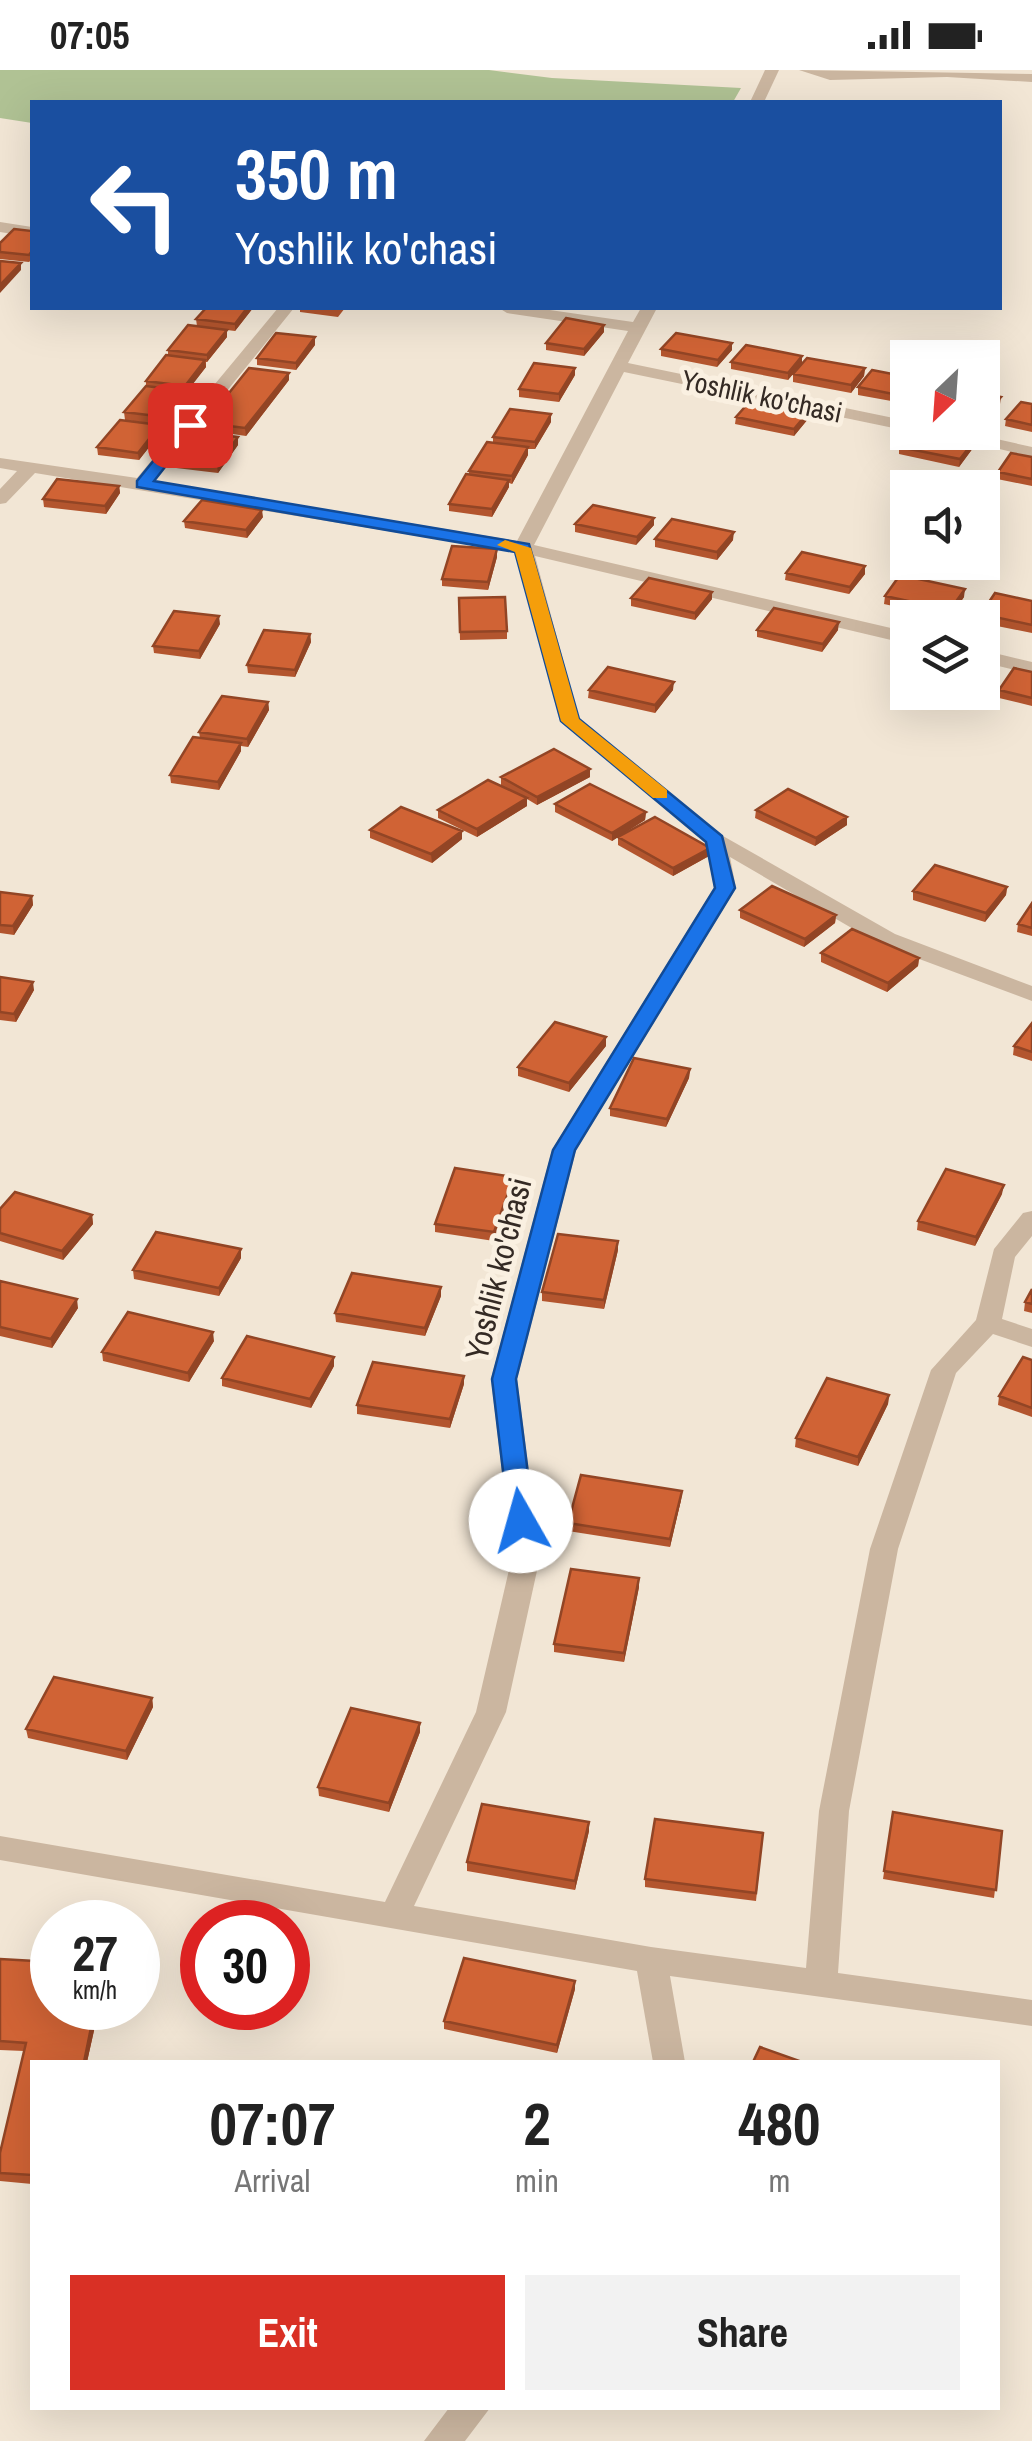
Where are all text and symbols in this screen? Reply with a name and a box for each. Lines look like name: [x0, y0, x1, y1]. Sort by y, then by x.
text: 07:05: [50, 10, 130, 61]
text: 350 m: [235, 127, 398, 221]
icon: left: [70, 140, 200, 270]
text: Yoshlik ko'chasi: [235, 217, 498, 278]
north arrow: [890, 340, 1000, 450]
map controls: [890, 340, 1000, 710]
street label: Yoshlik ko'chasi: [678, 360, 846, 432]
pin: [148, 383, 233, 468]
icon: arrive: [163, 398, 218, 453]
button: sound: [890, 470, 1000, 580]
button: layers: [890, 600, 1000, 710]
street label: Yoshlik ko'chasi: [455, 1173, 541, 1365]
position arrow: [469, 1469, 573, 1573]
speed limit sign: 30: [180, 1900, 310, 2030]
text: 27: [72, 1919, 118, 1987]
text: km/h: [73, 1973, 117, 2007]
text: 07:07: [210, 2083, 335, 2164]
text: 2: [523, 2083, 551, 2164]
text: 480: [738, 2083, 820, 2164]
text: Arrival: [235, 2159, 310, 2202]
text: min: [515, 2159, 559, 2202]
text: m: [768, 2159, 790, 2202]
button: Exit: [70, 2275, 505, 2390]
button: Share: [525, 2275, 960, 2390]

